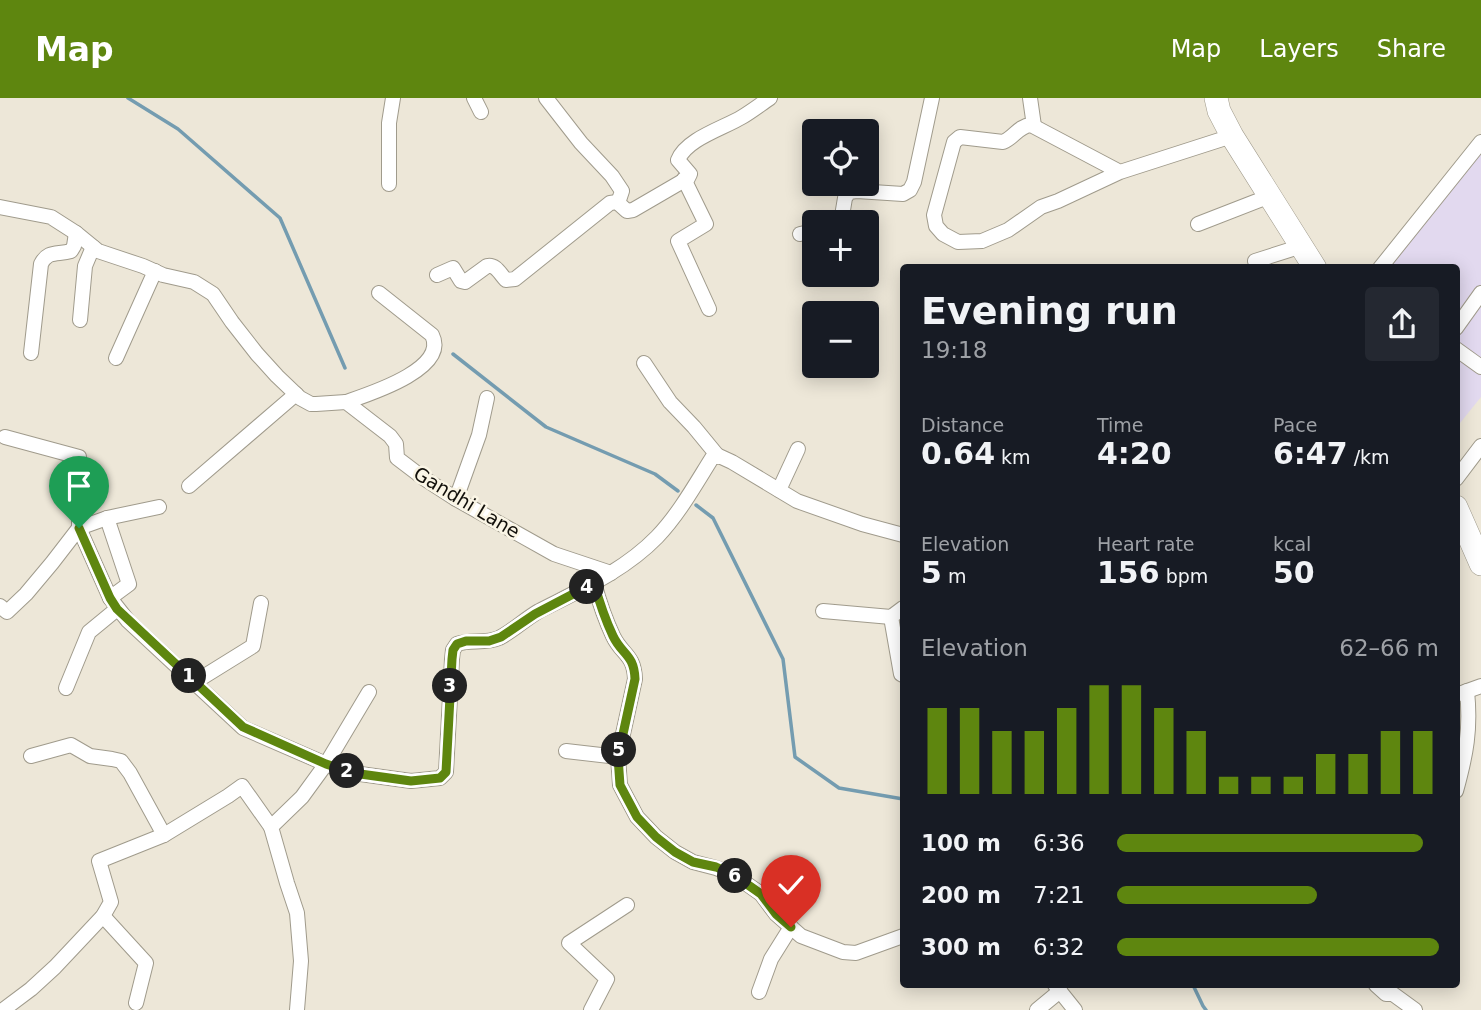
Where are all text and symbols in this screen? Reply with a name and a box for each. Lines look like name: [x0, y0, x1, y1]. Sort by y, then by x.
text: Map: [35, 30, 114, 69]
text: Map: [1171, 35, 1221, 63]
text: Layers: [1259, 35, 1339, 63]
text: Share: [1377, 35, 1446, 63]
map controls: [802, 119, 879, 378]
button: locate: [802, 119, 879, 196]
button: +: [802, 210, 879, 287]
button: share: [1365, 287, 1439, 361]
text: Evening run: [921, 289, 1178, 333]
button: −: [802, 301, 879, 378]
text: 19:18: [921, 337, 987, 363]
text: Distance: [921, 414, 1004, 436]
text: Time: [1097, 414, 1144, 436]
text: Pace: [1273, 414, 1317, 436]
text: 0.64: [921, 436, 995, 471]
text: 4:20: [1097, 436, 1172, 471]
text: 6:47: [1273, 436, 1348, 471]
text: km: [995, 446, 1031, 468]
text: /km: [1348, 446, 1390, 468]
pin: [49, 456, 109, 528]
street label: Gandhi Lane: [410, 462, 524, 542]
icon: arrive: [60, 467, 98, 505]
text: Elevation: [921, 533, 1009, 555]
text: Heart rate: [1097, 533, 1195, 555]
text: kcal: [1273, 533, 1311, 555]
text: 5: [921, 555, 942, 590]
text: 156: [1097, 555, 1160, 590]
text: 50: [1273, 555, 1315, 590]
text: m: [942, 565, 966, 587]
text: bpm: [1160, 565, 1208, 587]
pin: 4: [570, 570, 604, 604]
text: 4: [580, 575, 593, 597]
text: Elevation: [921, 635, 1028, 661]
text: 62–66 m: [1339, 635, 1439, 661]
pin: 1: [172, 658, 206, 694]
text: 1: [182, 664, 195, 686]
pin: 3: [433, 668, 468, 704]
text: 3: [443, 674, 456, 696]
pin: 5: [602, 732, 636, 768]
text: 5: [612, 738, 625, 760]
pin: 2: [330, 754, 364, 788]
text: 2: [340, 759, 353, 781]
text: 100 m: [921, 830, 1001, 856]
text: 6:36: [1033, 830, 1085, 856]
pin: [761, 855, 821, 927]
pin: 6: [718, 858, 752, 894]
text: 6: [728, 864, 741, 886]
icon: check: [772, 866, 810, 904]
text: 200 m: [921, 882, 1001, 908]
text: 7:21: [1033, 882, 1085, 908]
text: 300 m: [921, 934, 1001, 960]
text: 6:32: [1033, 934, 1085, 960]

